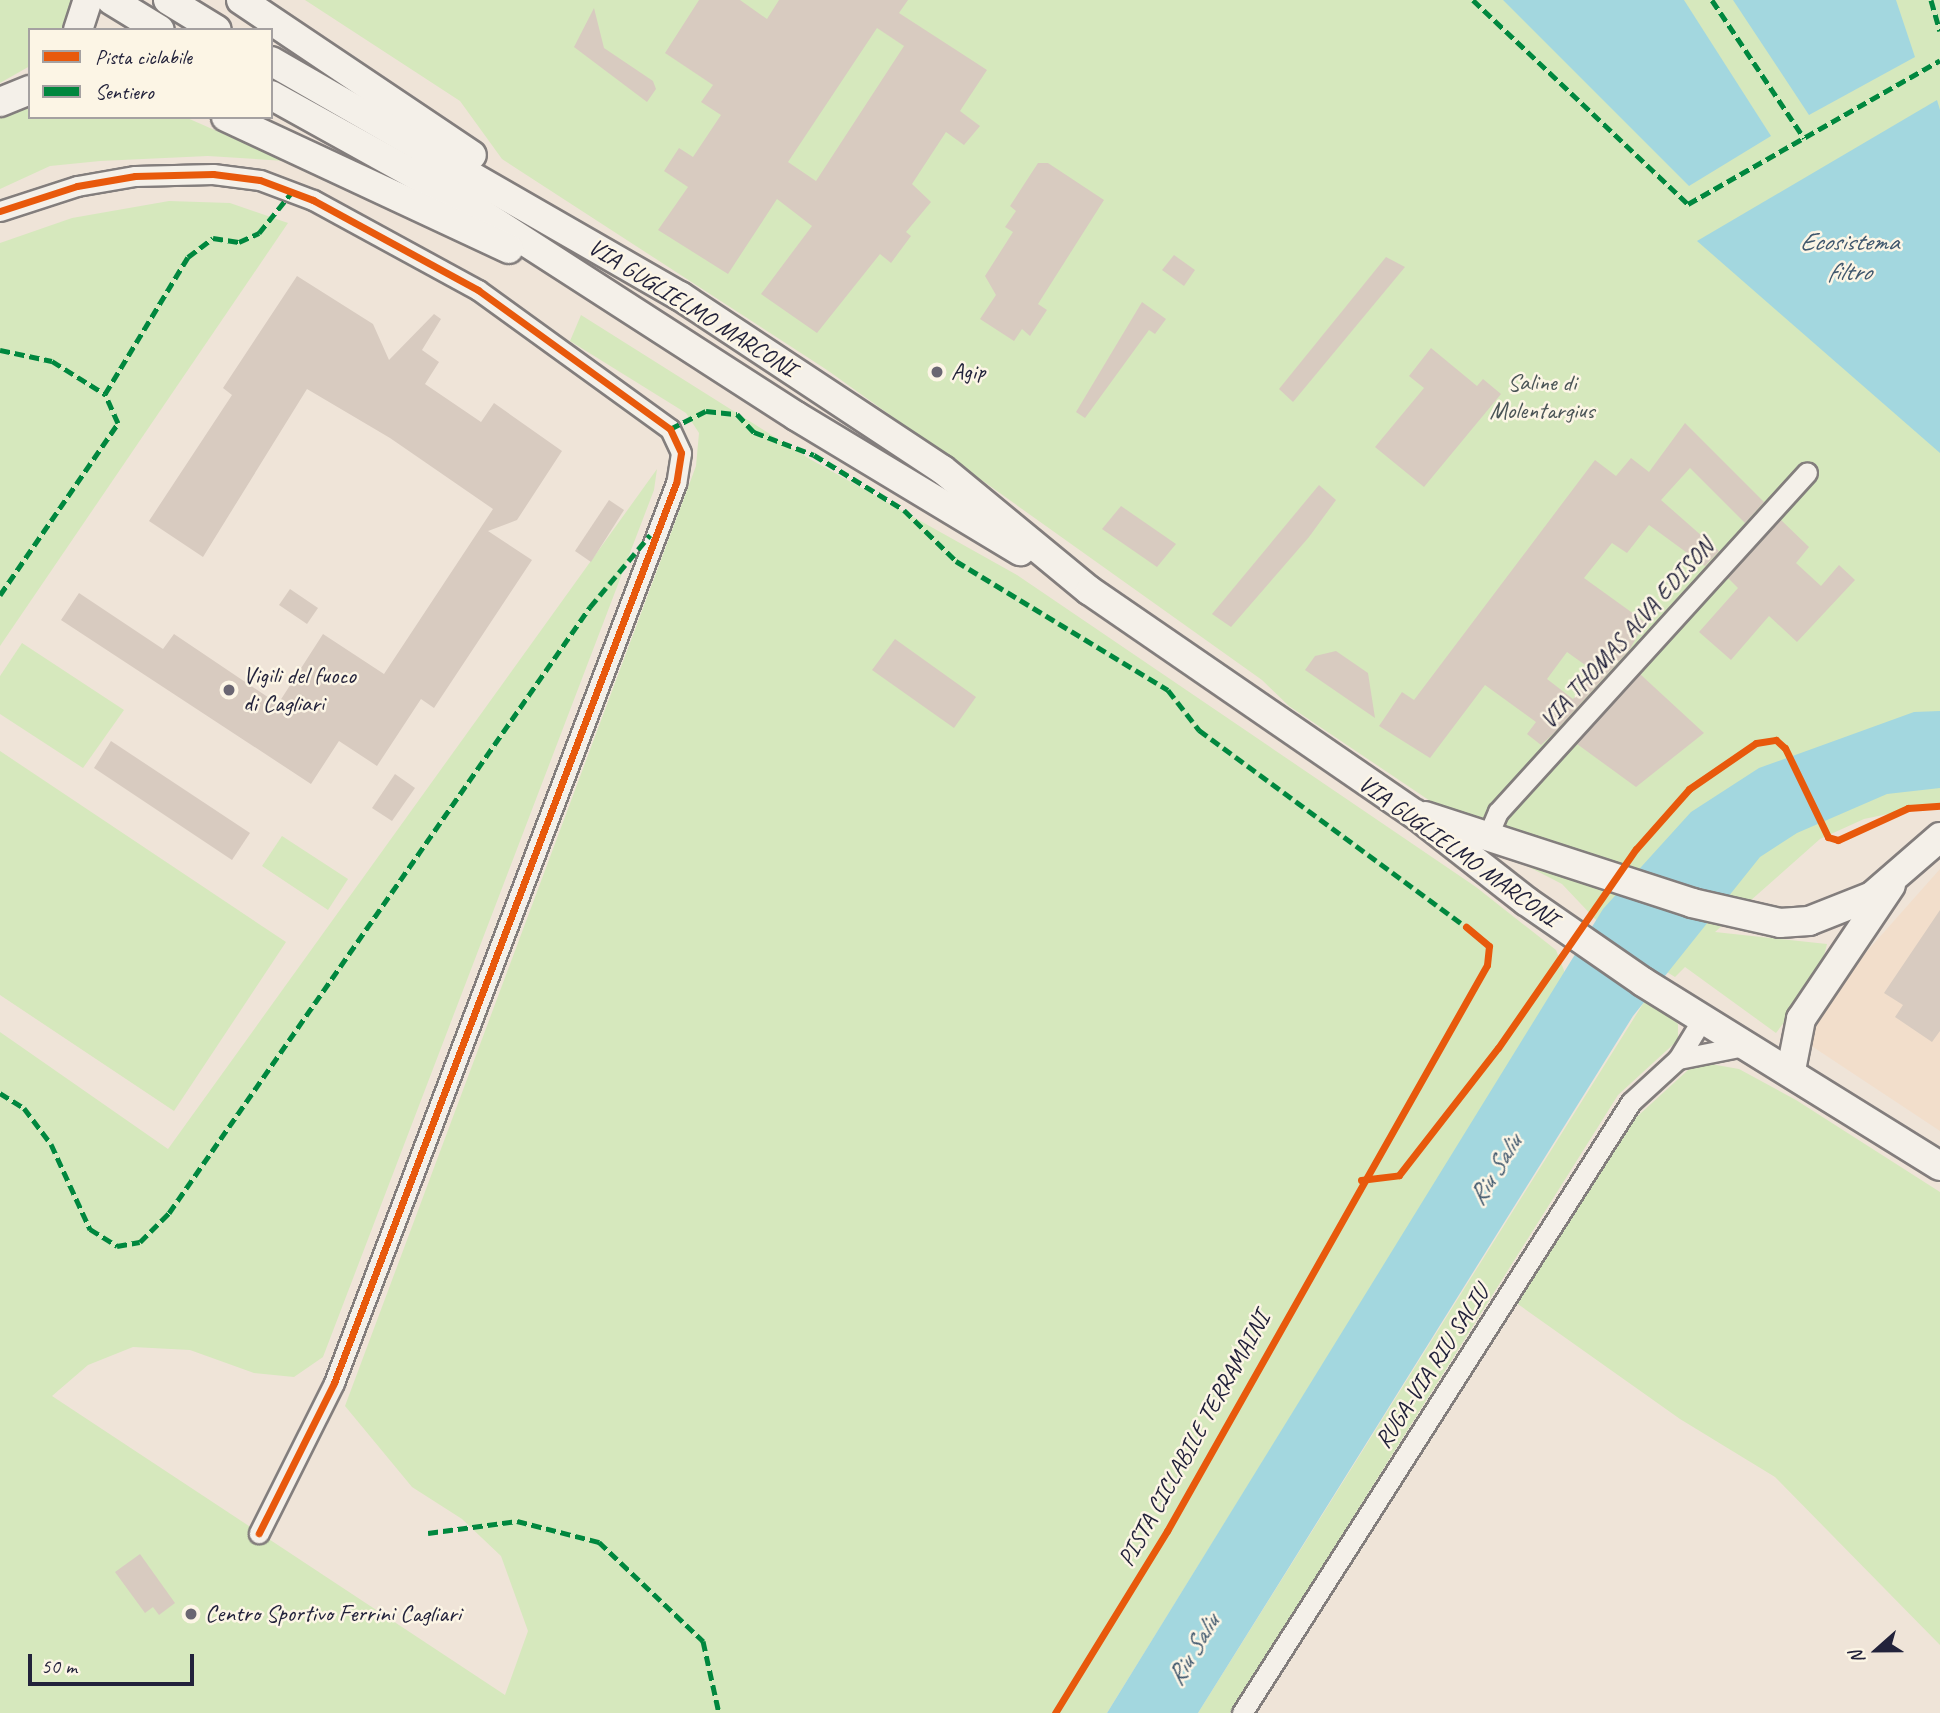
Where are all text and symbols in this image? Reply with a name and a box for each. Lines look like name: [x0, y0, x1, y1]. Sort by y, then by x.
legend: [28, 28, 273, 119]
text: Pista ciclabile: [95, 44, 192, 70]
text: Sentiero: [95, 79, 154, 105]
water label: Ecosistema filtro: [1799, 226, 1899, 288]
street label: VIA GUGLIELMO MARCONI: [583, 232, 801, 384]
place label: Agip: [951, 358, 985, 386]
marker: Agip: [929, 364, 945, 380]
park label: Saline di Molentargius: [1490, 369, 1594, 425]
street label: VIA THOMAS ALVA EDISON: [1535, 534, 1719, 734]
place label: Vigili del fuoco di Cagliari: [243, 662, 355, 718]
marker: Vigili del fuoco di Cagliari: [221, 682, 237, 698]
street label: VIA GUGLIELMO MARCONI: [1352, 769, 1564, 933]
water label: Riu Saliu: [1461, 1129, 1529, 1211]
street label: RUGA-VIA RIU SALIU: [1368, 1280, 1496, 1454]
street label: PISTA CICLABILE TERRAMAINI: [1112, 1307, 1276, 1571]
place label: Centro Sportivo Ferrini Cagliari: [205, 1600, 461, 1628]
marker: Centro Sportivo Ferrini Cagliari: [183, 1606, 199, 1622]
water label: Riu Saliu: [1160, 1609, 1226, 1691]
north arrow: [1842, 1615, 1912, 1685]
scale bar: [32, 1640, 198, 1684]
text: N: [1844, 1648, 1871, 1667]
text: 50 m: [41, 1653, 77, 1679]

